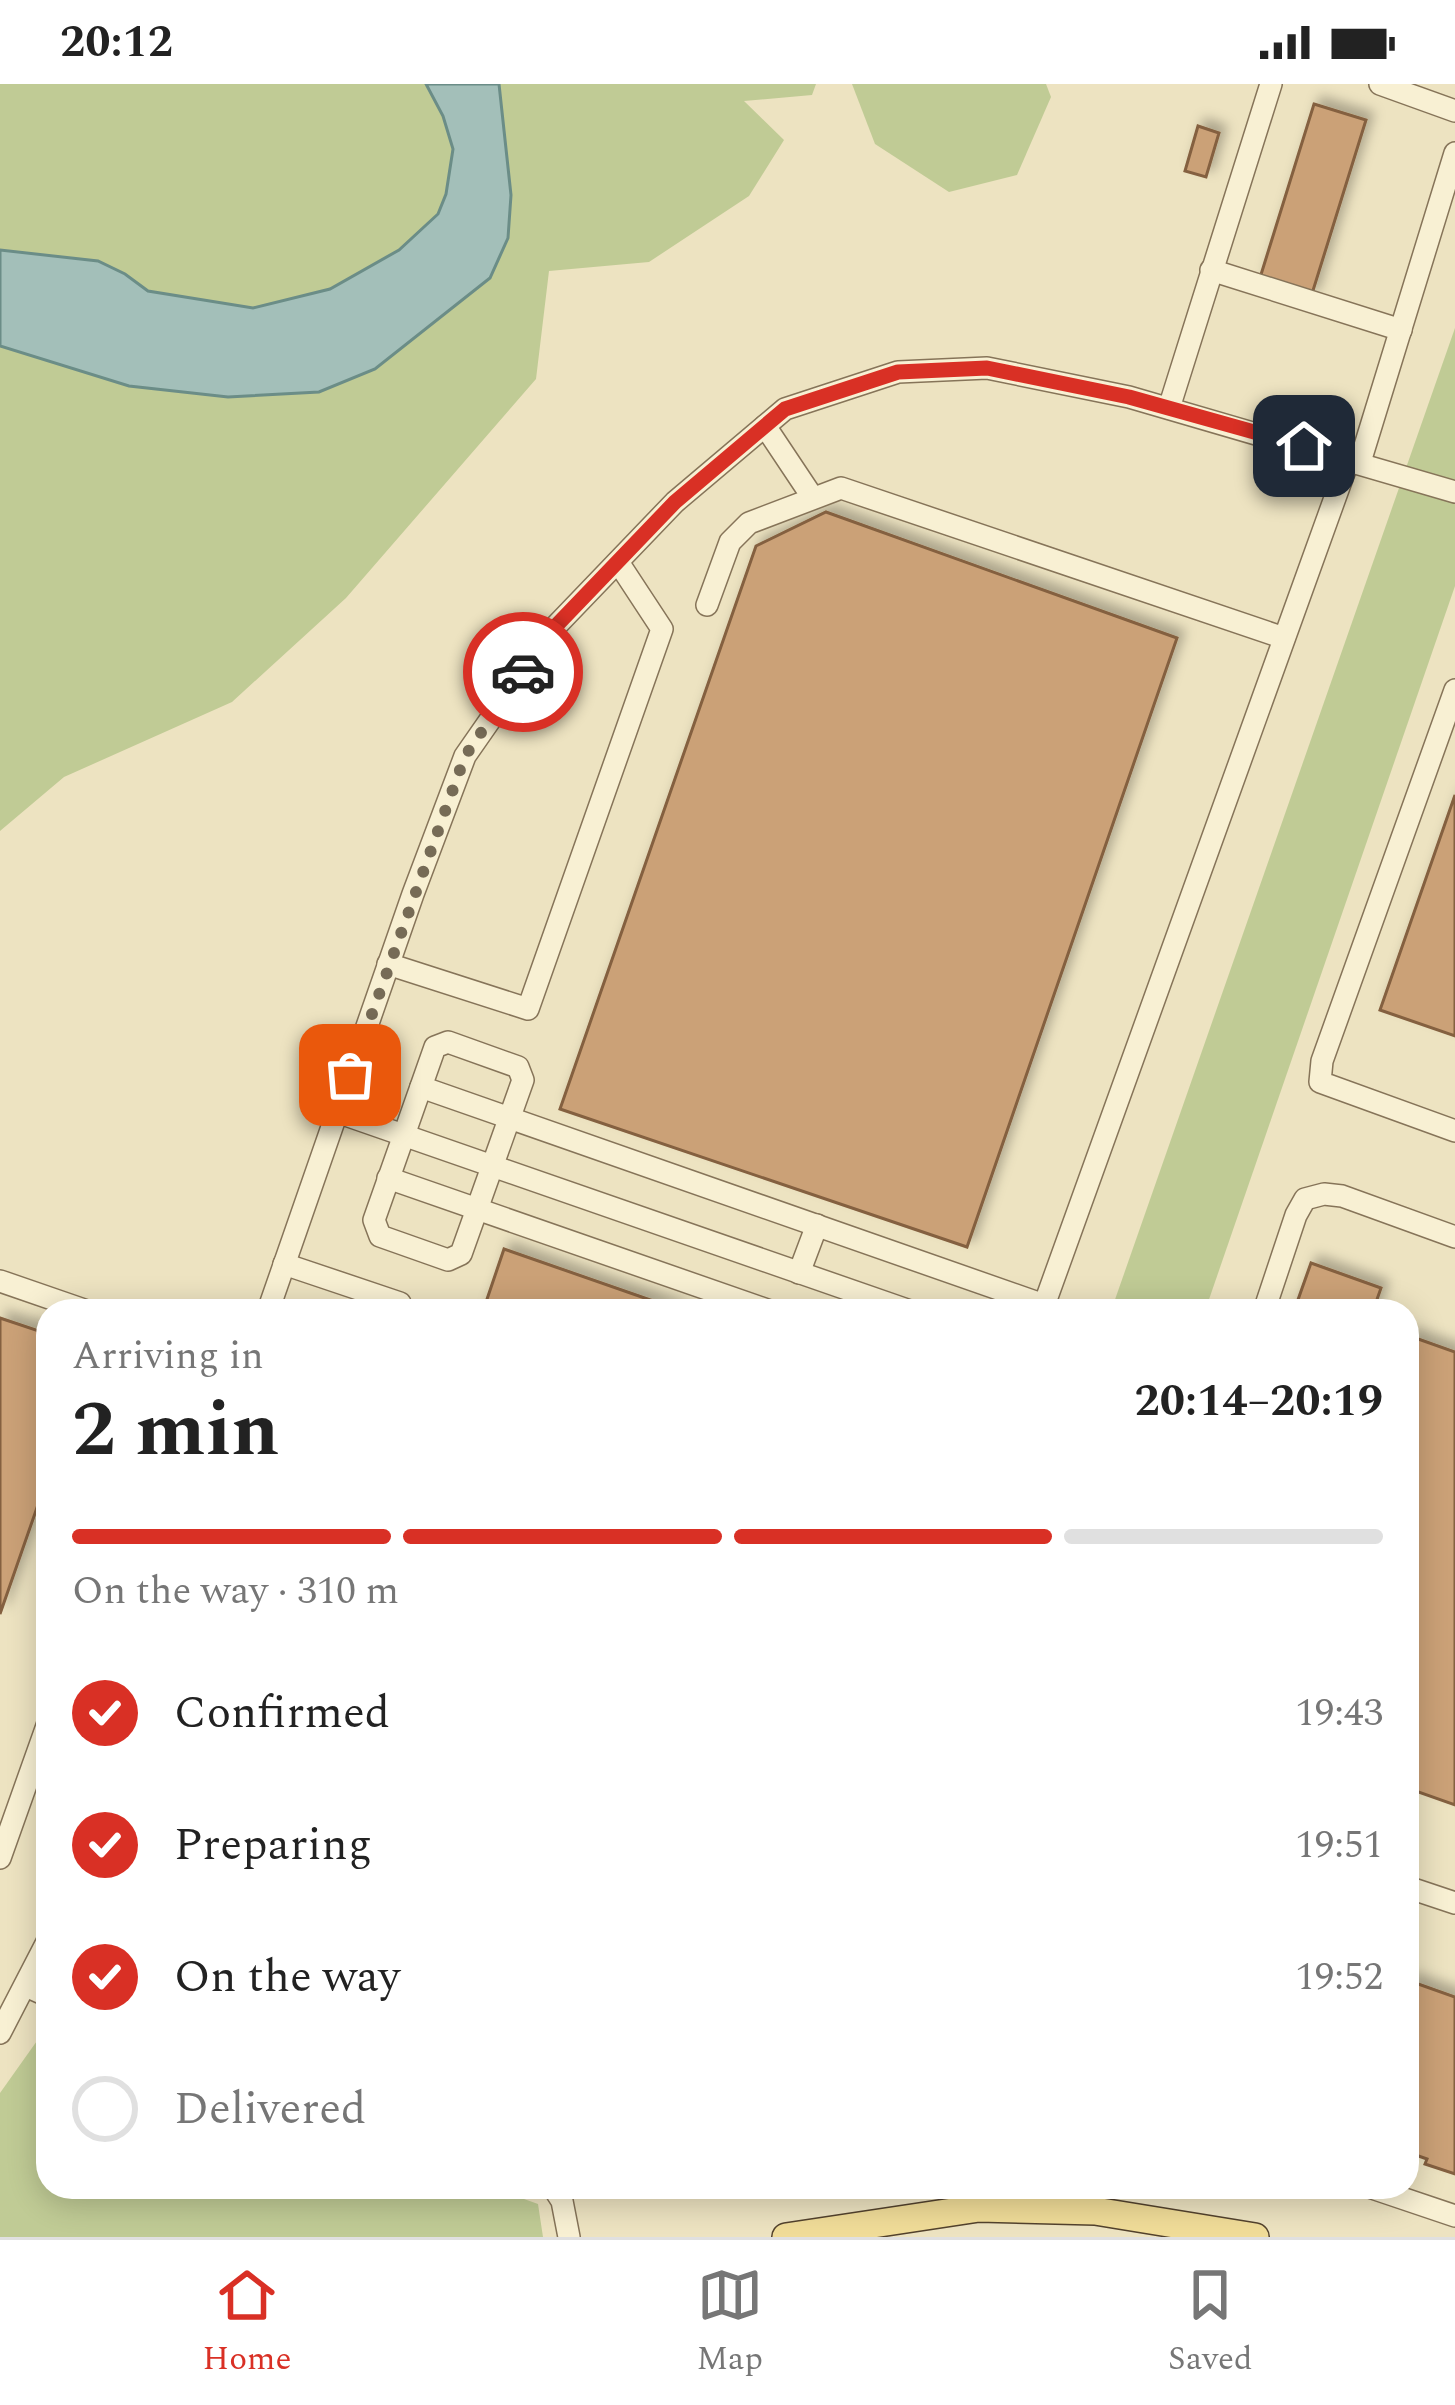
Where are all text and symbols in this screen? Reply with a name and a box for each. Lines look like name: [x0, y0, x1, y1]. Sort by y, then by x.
text: 20:12: [60, 8, 173, 77]
pin: [1253, 395, 1355, 497]
icon: home: [1271, 413, 1337, 479]
courier: [463, 612, 583, 732]
icon: car: [490, 639, 556, 705]
pin: [299, 1024, 401, 1126]
icon: bag: [317, 1042, 383, 1108]
text: Arriving in: [72, 1327, 264, 1386]
text: 20:14–20:19: [1134, 1367, 1383, 1436]
text: 2 min: [72, 1371, 280, 1490]
text: On the way · 310 m: [72, 1562, 399, 1621]
text: Confirmed: [174, 1679, 390, 1748]
icon: check: [72, 1680, 138, 1746]
text: 19:43: [1295, 1684, 1383, 1743]
text: Preparing: [174, 1811, 372, 1880]
icon: check: [72, 1812, 138, 1878]
text: 19:51: [1295, 1816, 1383, 1875]
text: On the way: [174, 1943, 400, 2012]
icon: check: [72, 1944, 138, 2010]
text: 19:52: [1295, 1948, 1383, 2007]
text: Delivered: [174, 2075, 366, 2144]
tab: Home: [203, 2262, 291, 2384]
tab: Map: [696, 2262, 763, 2384]
tab: Saved: [1168, 2262, 1253, 2384]

